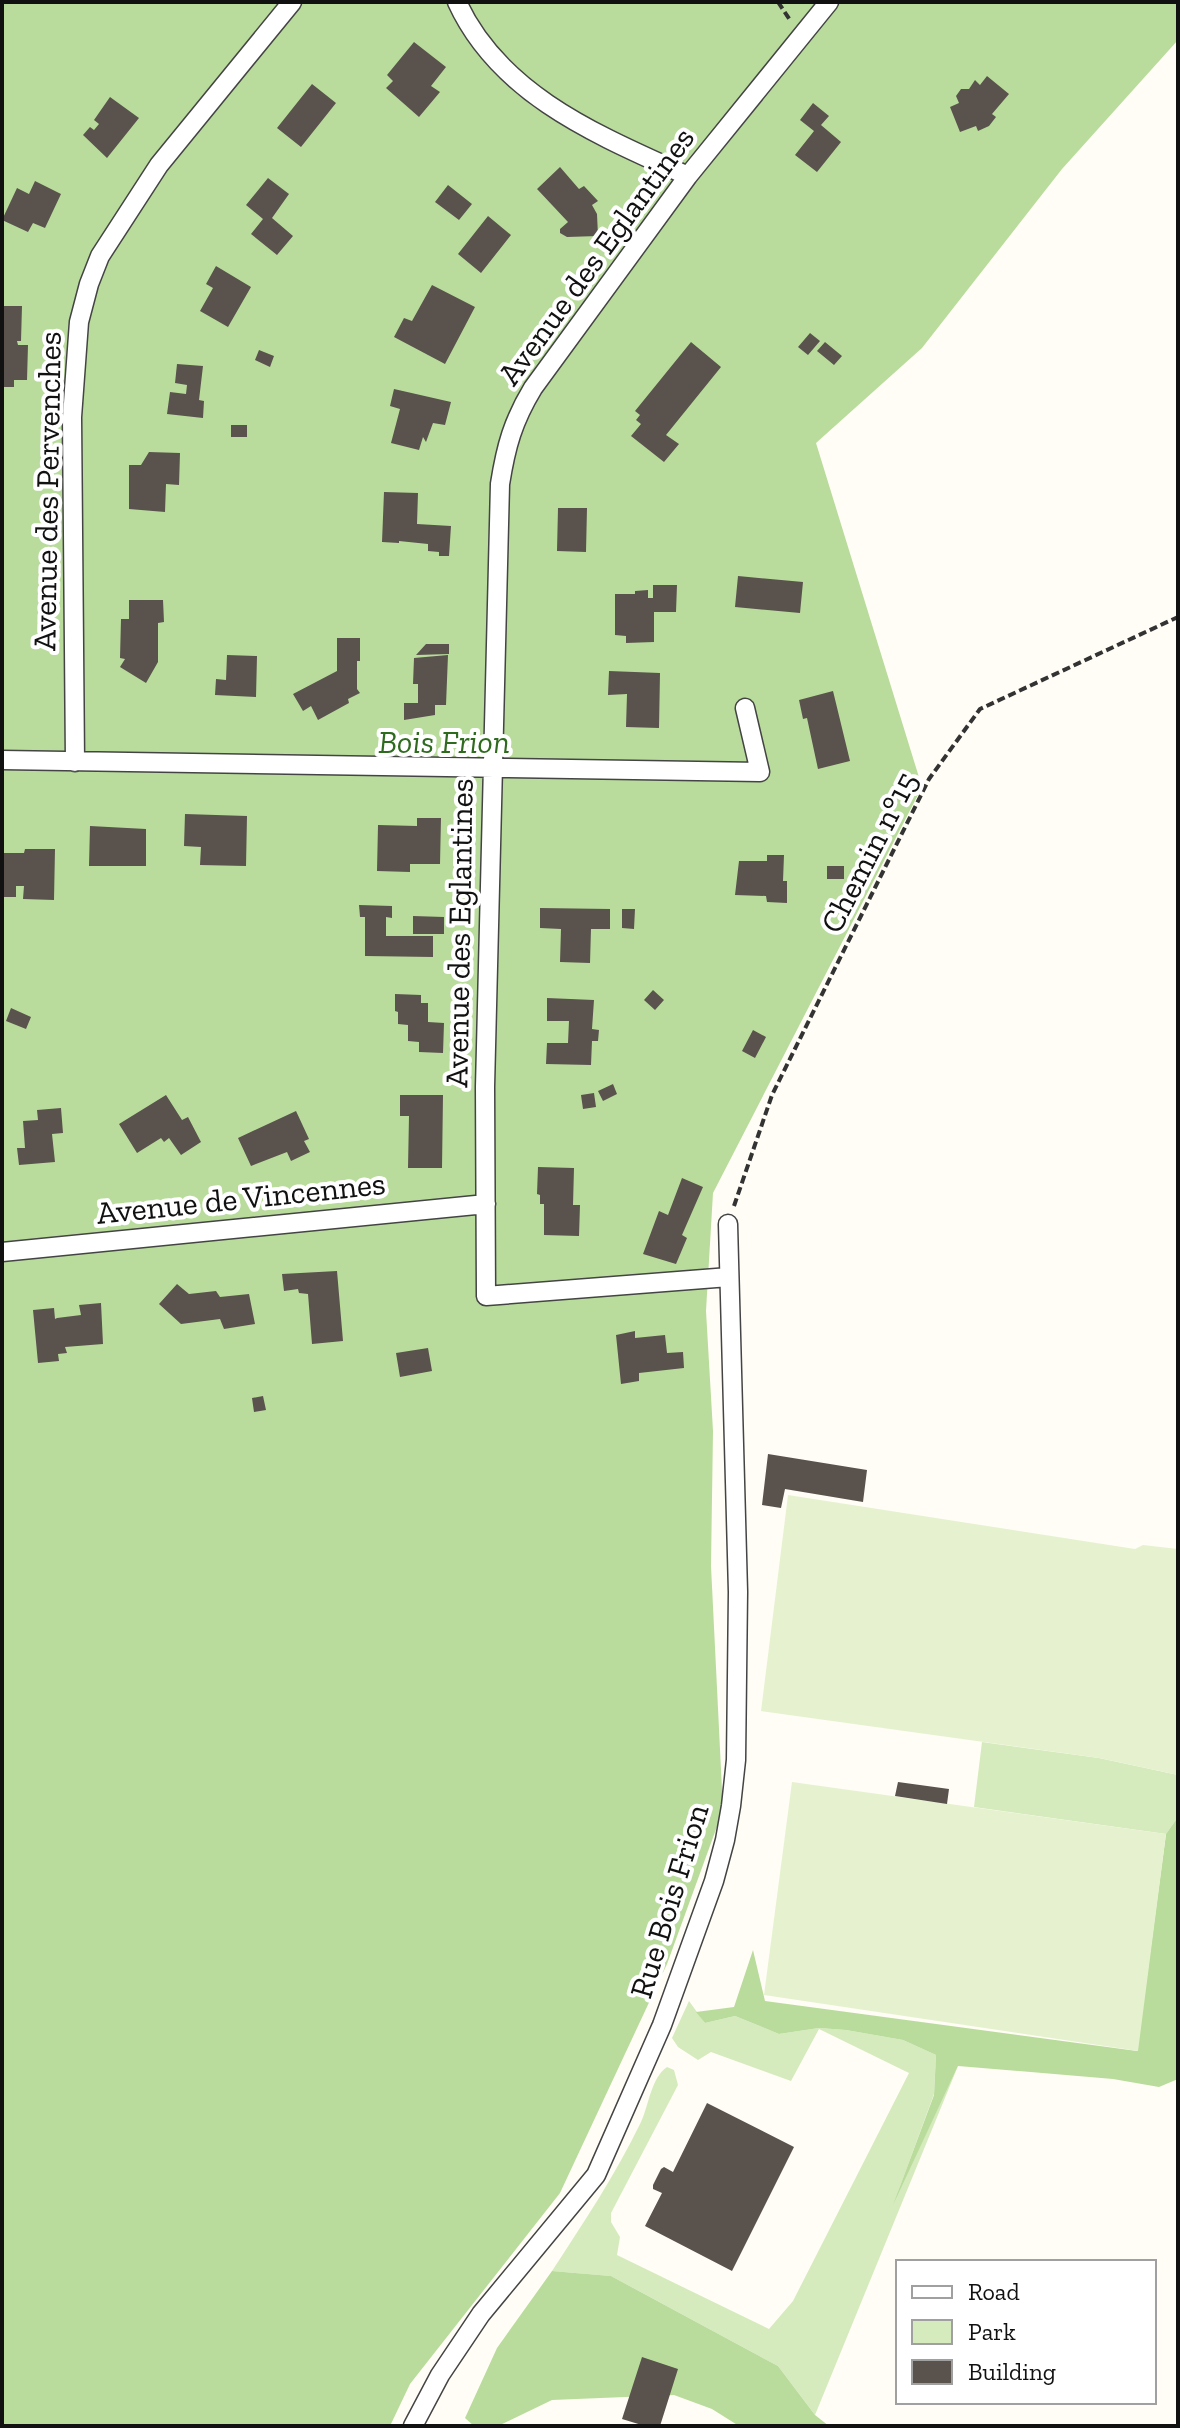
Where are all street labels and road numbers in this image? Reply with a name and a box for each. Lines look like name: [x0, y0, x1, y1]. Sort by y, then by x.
street label: Avenue des Eglantines: [490, 120, 702, 392]
street label: Avenue des Pervenches: [25, 331, 69, 651]
street label: Chemin n°15: [812, 765, 926, 939]
street label: Avenue des Eglantines: [437, 778, 481, 1088]
street label: Avenue de Vincennes: [95, 1164, 387, 1232]
street label: Rue Bois Frion: [621, 1799, 717, 2003]

